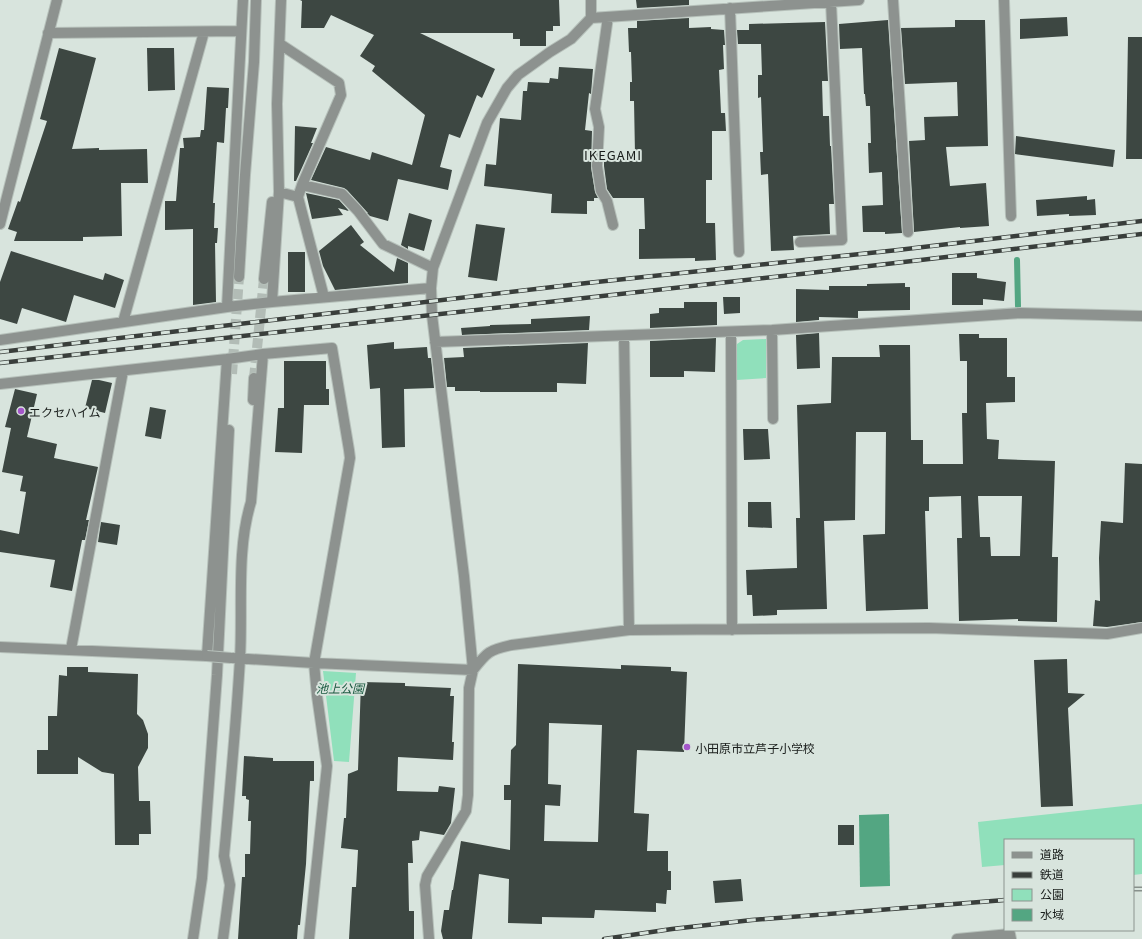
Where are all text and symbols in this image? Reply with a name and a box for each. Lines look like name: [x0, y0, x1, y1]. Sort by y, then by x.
district label: IKEGAMI: [584, 145, 642, 164]
place label: エクセハイム: [29, 403, 101, 420]
marker: エクセハイム: [16, 406, 26, 416]
park label: 池上公園: [316, 679, 366, 696]
place label: 小田原市立芦子小学校: [695, 739, 815, 756]
marker: 小田原市立芦子小学校: [682, 742, 692, 752]
legend: [1004, 839, 1134, 931]
text: 道路: [1040, 845, 1064, 862]
text: 鉄道: [1040, 865, 1064, 882]
text: 公園: [1040, 885, 1064, 902]
text: 水域: [1040, 905, 1064, 922]

